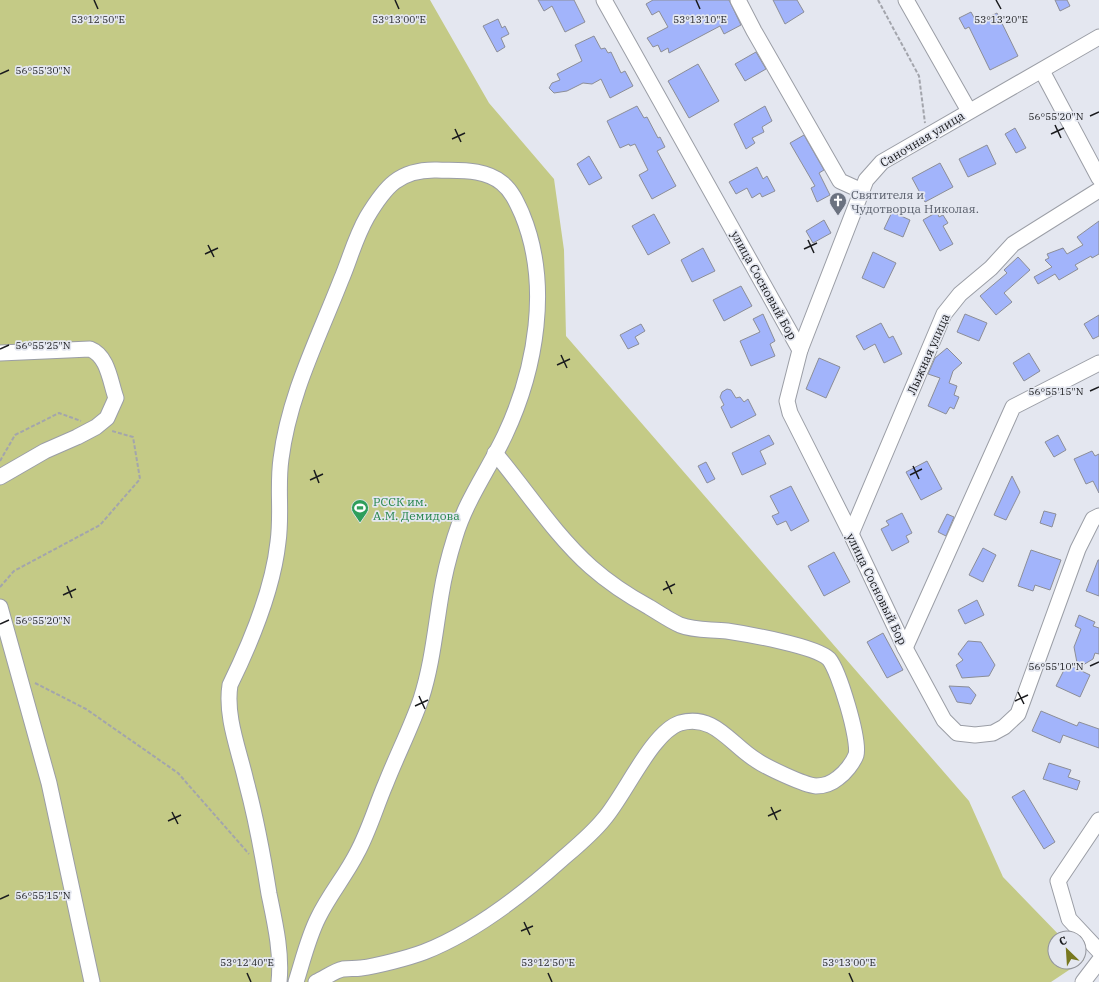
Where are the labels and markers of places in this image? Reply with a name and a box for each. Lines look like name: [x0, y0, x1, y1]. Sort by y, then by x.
place label: Святителя и Чудотворца Николая.: [851, 187, 979, 216]
church icon: Святителя и Чудотворца Николая.: [828, 191, 848, 216]
place label: РССК им. А.М. Демидова: [373, 494, 460, 523]
sports icon: РССК им. А.М. Демидова: [350, 498, 370, 523]

